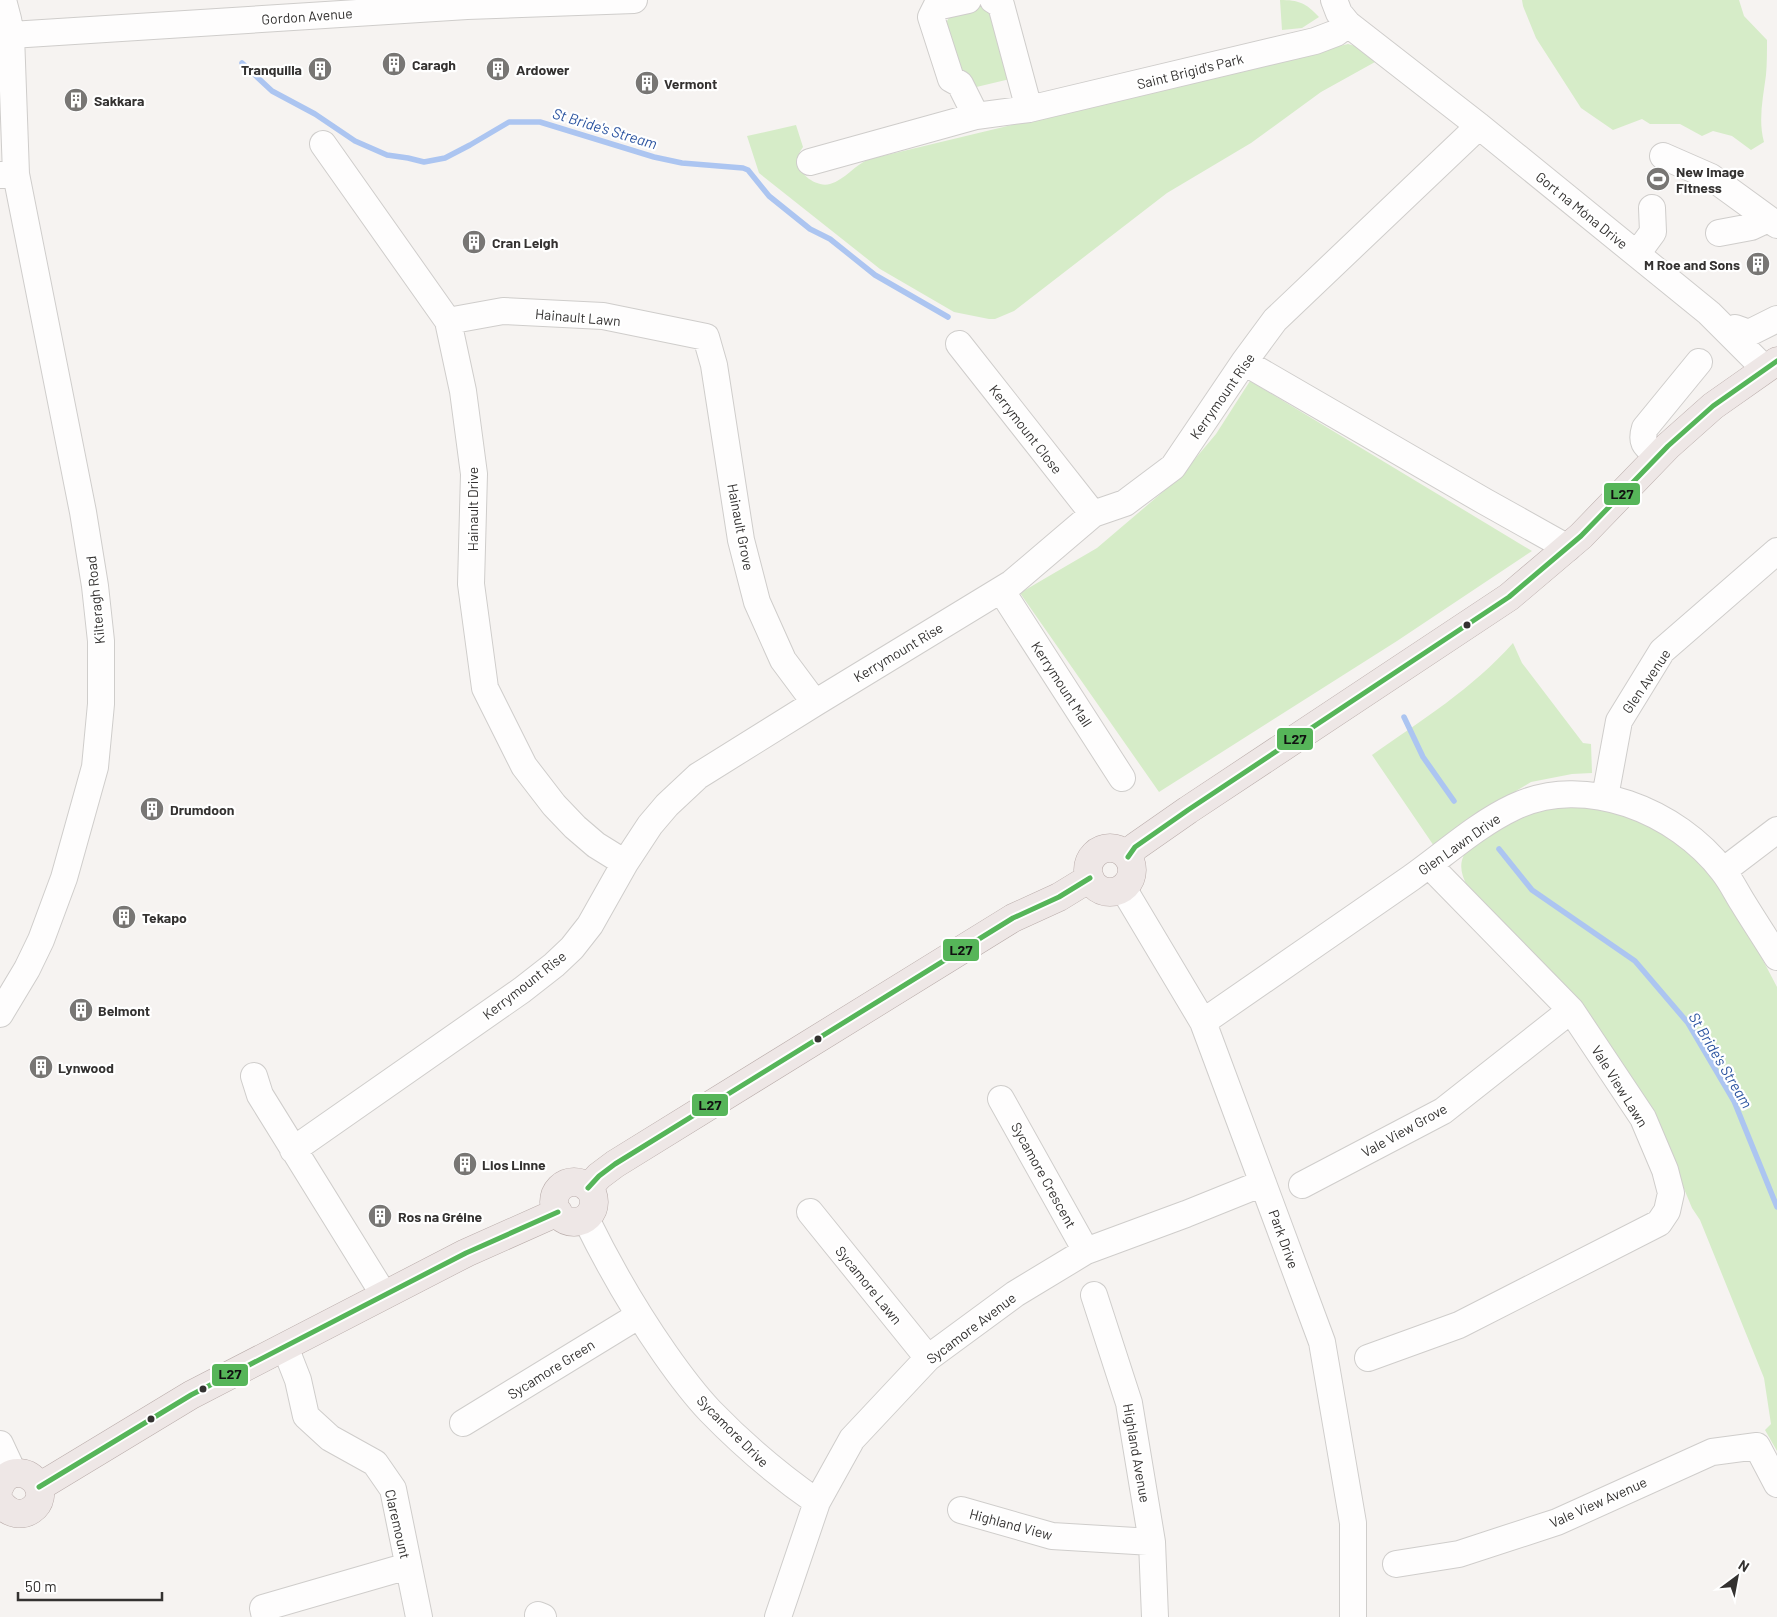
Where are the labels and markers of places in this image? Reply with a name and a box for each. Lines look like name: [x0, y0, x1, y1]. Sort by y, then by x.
building icon: Caragh: [381, 51, 407, 77]
building icon: Tranquilla: [307, 56, 333, 82]
place label: Caragh: [412, 56, 456, 73]
building icon: Ardower: [485, 56, 511, 82]
place label: Tranquilla: [241, 61, 302, 78]
place label: Ardower: [516, 61, 570, 78]
building icon: Vermont: [634, 70, 660, 96]
place label: Vermont: [664, 75, 717, 92]
building icon: Sakkara: [63, 87, 89, 113]
place label: Sakkara: [94, 92, 144, 109]
place label: New Image Fitness: [1676, 163, 1745, 196]
sports icon: New Image Fitness: [1645, 166, 1671, 192]
building icon: Cran Leigh: [461, 229, 487, 255]
place label: Cran Leigh: [492, 234, 558, 251]
building icon: M Roe and Sons: [1745, 251, 1771, 277]
place label: M Roe and Sons: [1644, 256, 1740, 273]
unlabelled marker: [1462, 620, 1472, 630]
building icon: Drumdoon: [139, 796, 165, 822]
place label: Drumdoon: [170, 801, 234, 818]
building icon: Tekapo: [111, 904, 137, 930]
place label: Tekapo: [142, 909, 187, 926]
building icon: Belmont: [68, 997, 94, 1023]
place label: Belmont: [98, 1002, 150, 1019]
unlabelled marker: [813, 1034, 823, 1044]
building icon: Lynwood: [28, 1054, 54, 1080]
place label: Lynwood: [58, 1059, 114, 1076]
building icon: Lios Linne: [452, 1151, 478, 1177]
place label: Lios Linne: [482, 1156, 546, 1173]
building icon: Ros na Gréine: [367, 1203, 393, 1229]
place label: Ros na Gréine: [398, 1208, 483, 1225]
unlabelled marker: [198, 1384, 208, 1394]
unlabelled marker: [146, 1414, 156, 1424]

